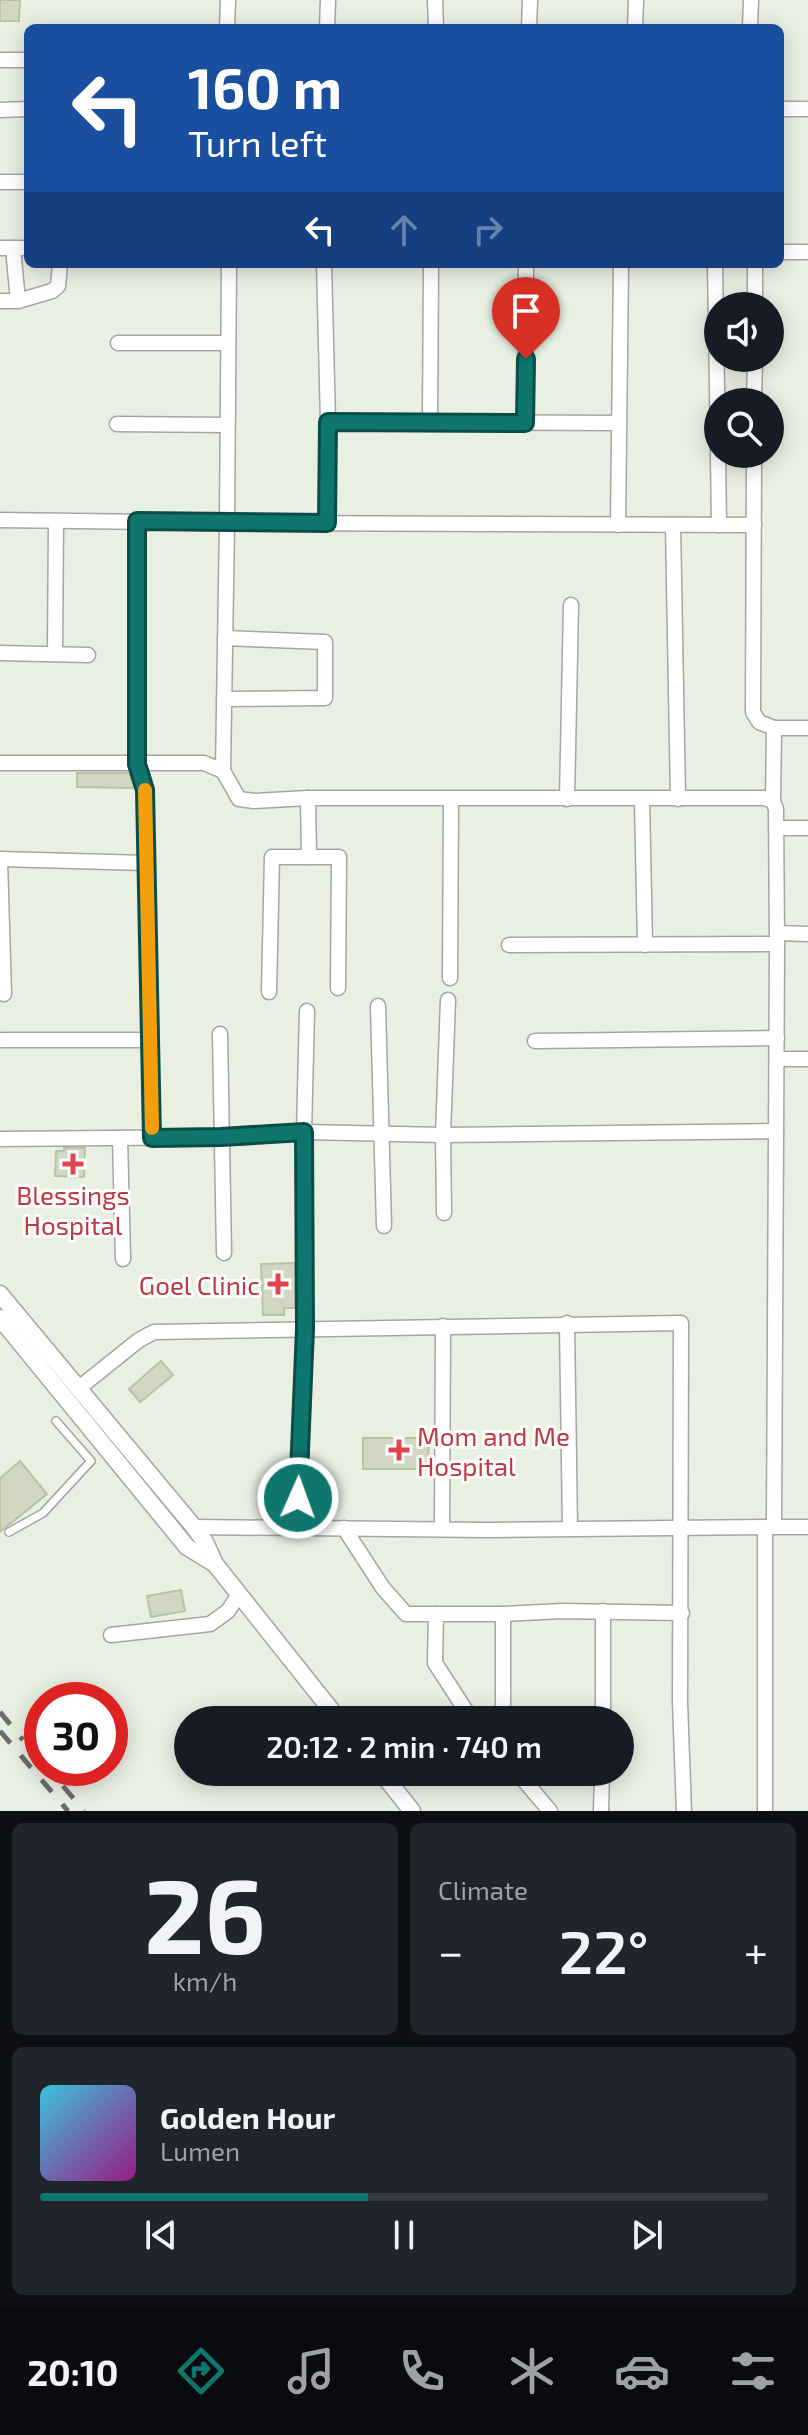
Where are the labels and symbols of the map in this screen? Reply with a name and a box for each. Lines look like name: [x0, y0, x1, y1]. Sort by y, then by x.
pin: [492, 277, 560, 359]
marker: Blessings Hospital: [62, 1153, 84, 1175]
place label: Blessings Hospital: [16, 1179, 130, 1240]
place label: Goel Clinic: [139, 1269, 260, 1300]
marker: Goel Clinic: [267, 1273, 289, 1295]
place label: Mom and Me Hospital: [417, 1420, 570, 1481]
marker: Mom and Me Hospital: [388, 1439, 410, 1461]
position arrow: [256, 1456, 340, 1540]
speed limit sign: 30: [24, 1682, 128, 1786]

